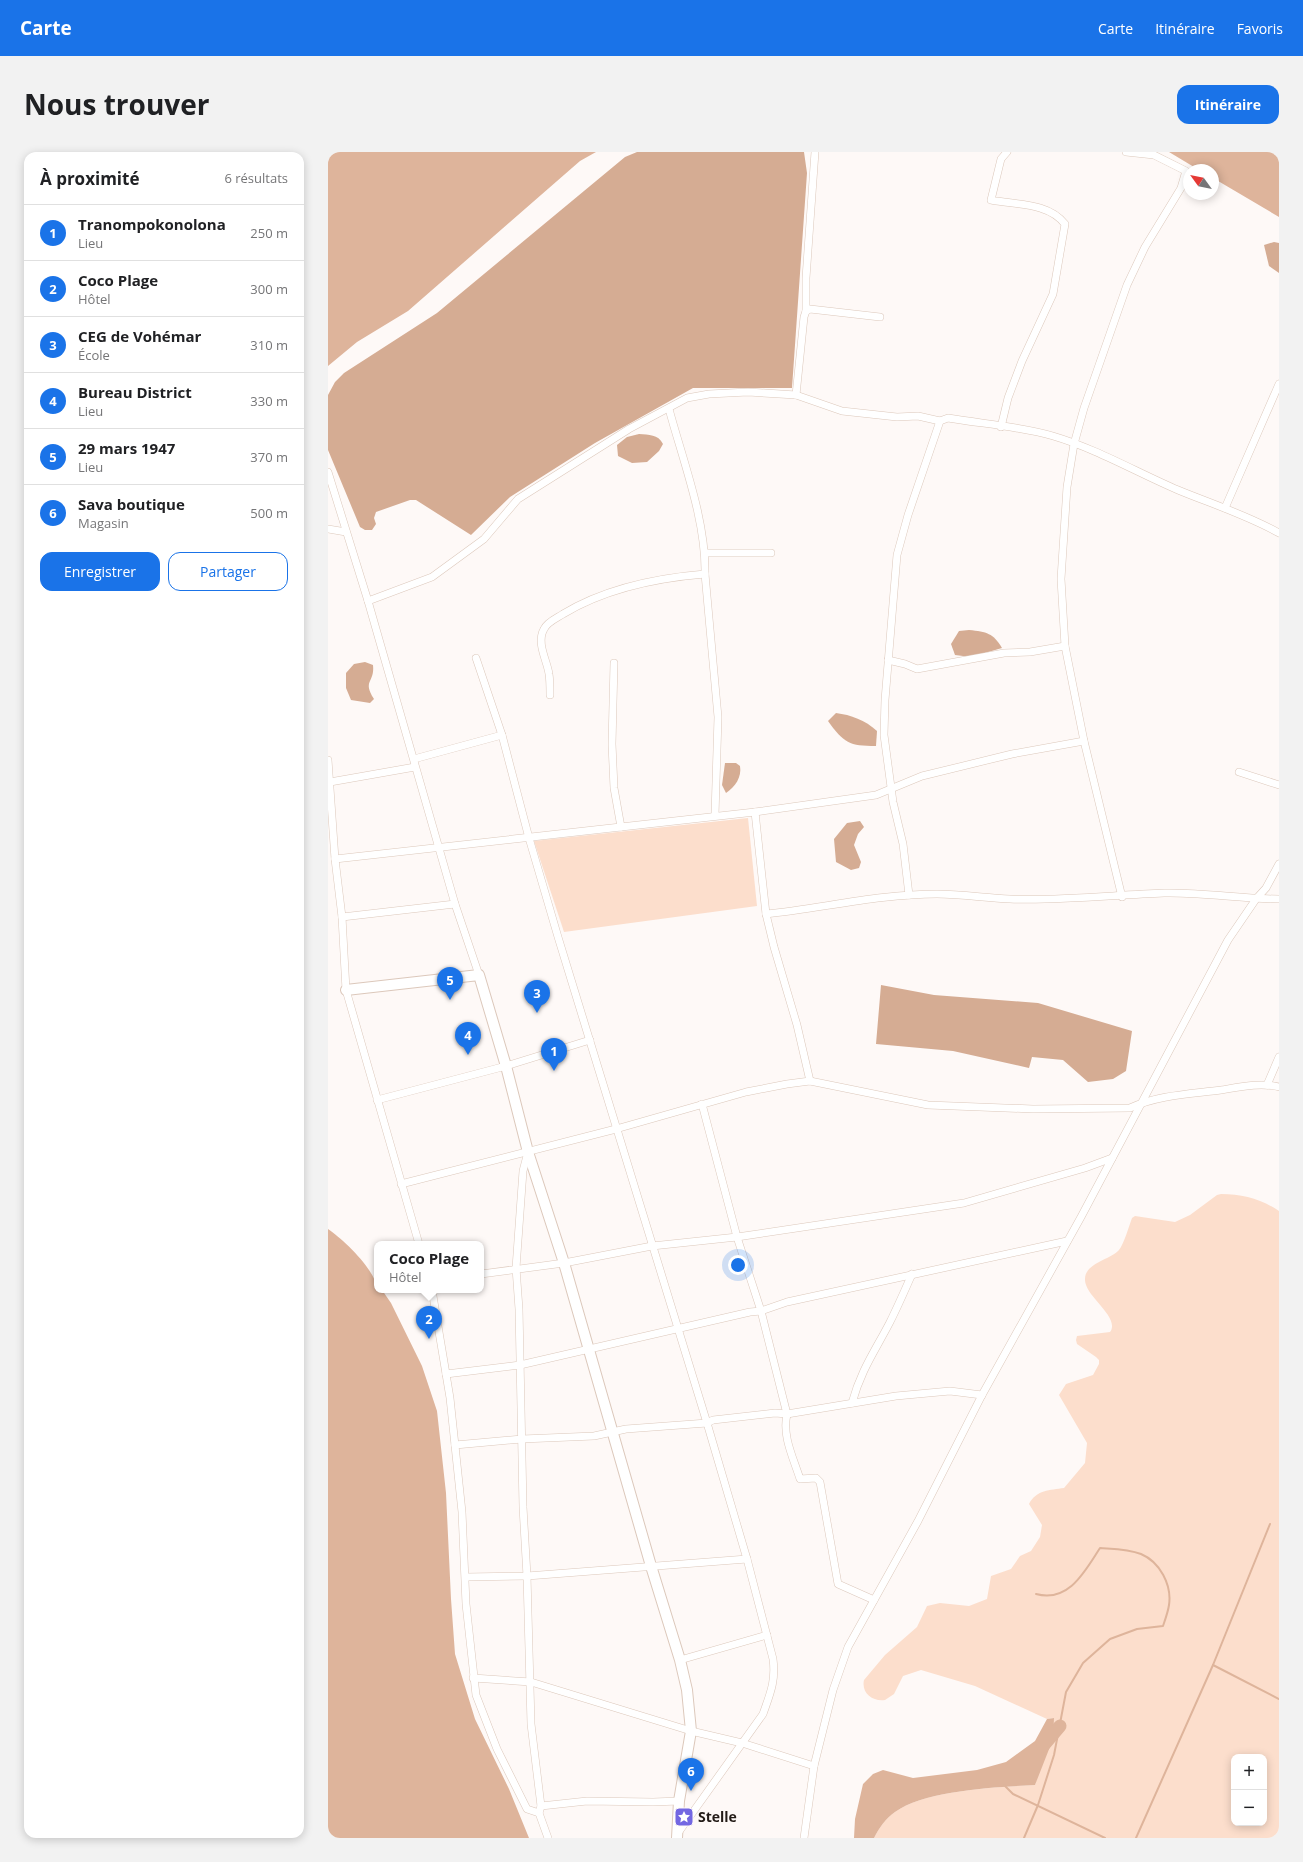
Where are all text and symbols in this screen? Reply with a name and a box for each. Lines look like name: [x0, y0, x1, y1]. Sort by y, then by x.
text: Carte: [20, 15, 72, 41]
text: Carte: [1098, 19, 1133, 38]
text: Itinéraire: [1155, 19, 1215, 38]
text: Favoris: [1237, 19, 1283, 38]
text: Nous trouver: [24, 85, 210, 123]
button: Itinéraire: [1177, 85, 1279, 124]
north arrow: [1183, 164, 1219, 200]
text: À proximité: [40, 167, 139, 190]
text: 6 résultats: [224, 169, 288, 187]
text: Tranompokonolona: [78, 214, 226, 234]
text: 1: [49, 224, 57, 242]
text: 250 m: [250, 224, 288, 242]
text: Lieu: [78, 234, 103, 252]
text: Coco Plage: [78, 270, 158, 290]
text: 2: [49, 280, 57, 298]
text: 300 m: [250, 280, 288, 298]
text: Hôtel: [78, 290, 111, 308]
text: CEG de Vohémar: [78, 326, 201, 346]
text: 3: [49, 336, 57, 354]
text: 310 m: [250, 336, 288, 354]
text: École: [78, 346, 110, 364]
text: Bureau District: [78, 382, 192, 402]
text: 4: [49, 392, 57, 410]
text: 330 m: [250, 392, 288, 410]
text: Lieu: [78, 402, 103, 420]
text: 29 mars 1947: [78, 438, 175, 458]
text: 5: [49, 448, 57, 466]
text: 370 m: [250, 448, 288, 466]
text: Lieu: [78, 458, 103, 476]
text: Sava boutique: [78, 494, 185, 514]
text: 6: [49, 504, 57, 522]
text: 500 m: [250, 504, 288, 522]
text: Magasin: [78, 514, 129, 532]
button: Enregistrer: [40, 552, 160, 591]
button: Partager: [168, 552, 288, 591]
pin: 5: [437, 967, 463, 1000]
pin: 3: [524, 980, 550, 1013]
pin: 4: [455, 1022, 481, 1055]
pin: 1: [541, 1038, 567, 1071]
popup: [374, 1241, 484, 1293]
text: Coco Plage: [389, 1248, 469, 1268]
your location: [728, 1255, 748, 1275]
text: Hôtel: [389, 1268, 422, 1286]
pin: 2: [416, 1306, 442, 1339]
map controls: [1231, 1754, 1267, 1826]
button: +: [1231, 1754, 1267, 1790]
pin: 6: [678, 1758, 704, 1791]
button: −: [1231, 1790, 1267, 1826]
place icon: Stelle: [673, 1806, 695, 1828]
place label: Stelle: [698, 1807, 737, 1826]

